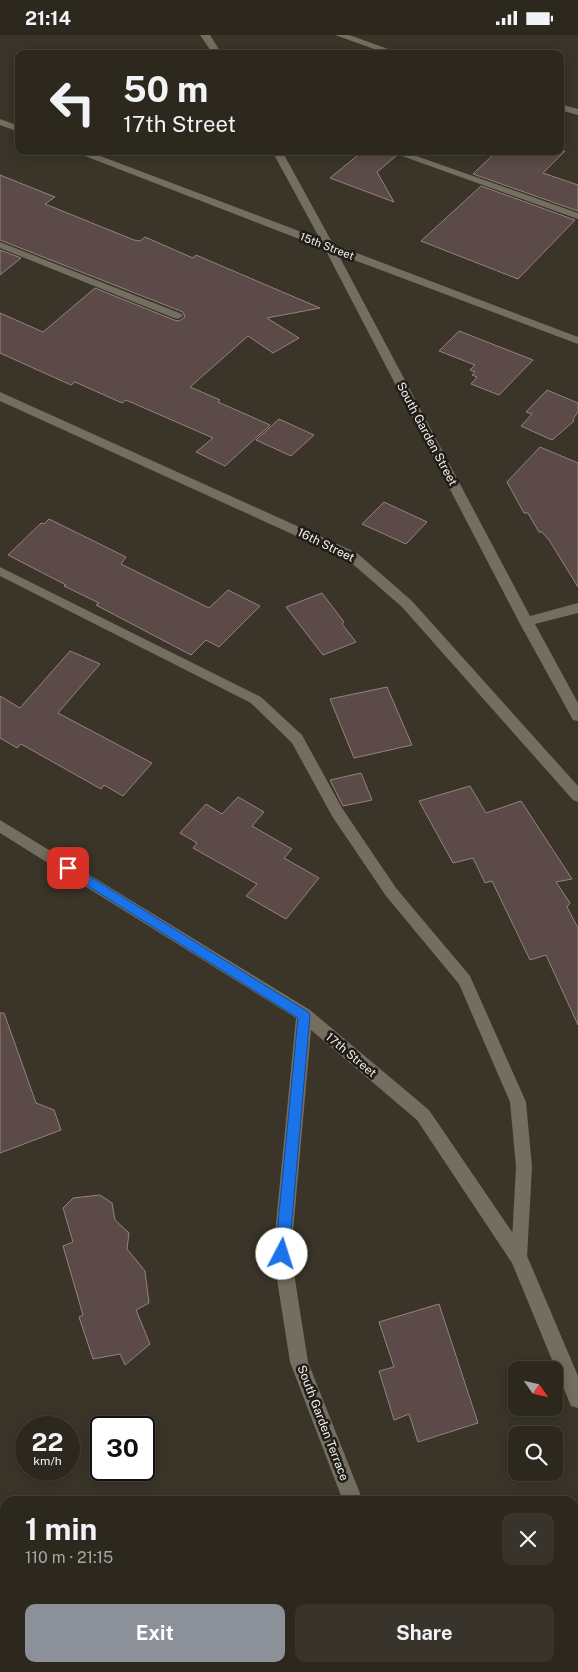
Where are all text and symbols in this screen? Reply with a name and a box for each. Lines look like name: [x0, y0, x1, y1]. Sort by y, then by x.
text: 21:14: [25, 7, 71, 29]
text: 50 m: [123, 69, 208, 110]
icon: left: [40, 70, 105, 135]
text: 17th Street: [123, 111, 236, 137]
street label: 15th Street: [298, 230, 356, 262]
street label: South Garden Street: [394, 380, 460, 488]
street label: 16th Street: [295, 525, 357, 565]
pin: [47, 847, 89, 889]
icon: arrive: [54, 854, 82, 882]
street label: 17th Street: [323, 1030, 379, 1080]
position arrow: [255, 1227, 307, 1279]
north arrow: [508, 1361, 562, 1416]
map controls: [508, 1361, 563, 1481]
street label: South Garden Terrace: [295, 1363, 352, 1483]
speed limit sign: 30: [90, 1416, 155, 1481]
button: search: [508, 1426, 563, 1481]
text: 22: [32, 1427, 63, 1457]
text: km/h: [33, 1454, 62, 1468]
text: 1 min: [25, 1511, 97, 1547]
button: close: [502, 1513, 554, 1565]
text: 110 m · 21:15: [25, 1548, 113, 1567]
button: Exit: [25, 1604, 285, 1662]
button: Share: [295, 1604, 554, 1662]

